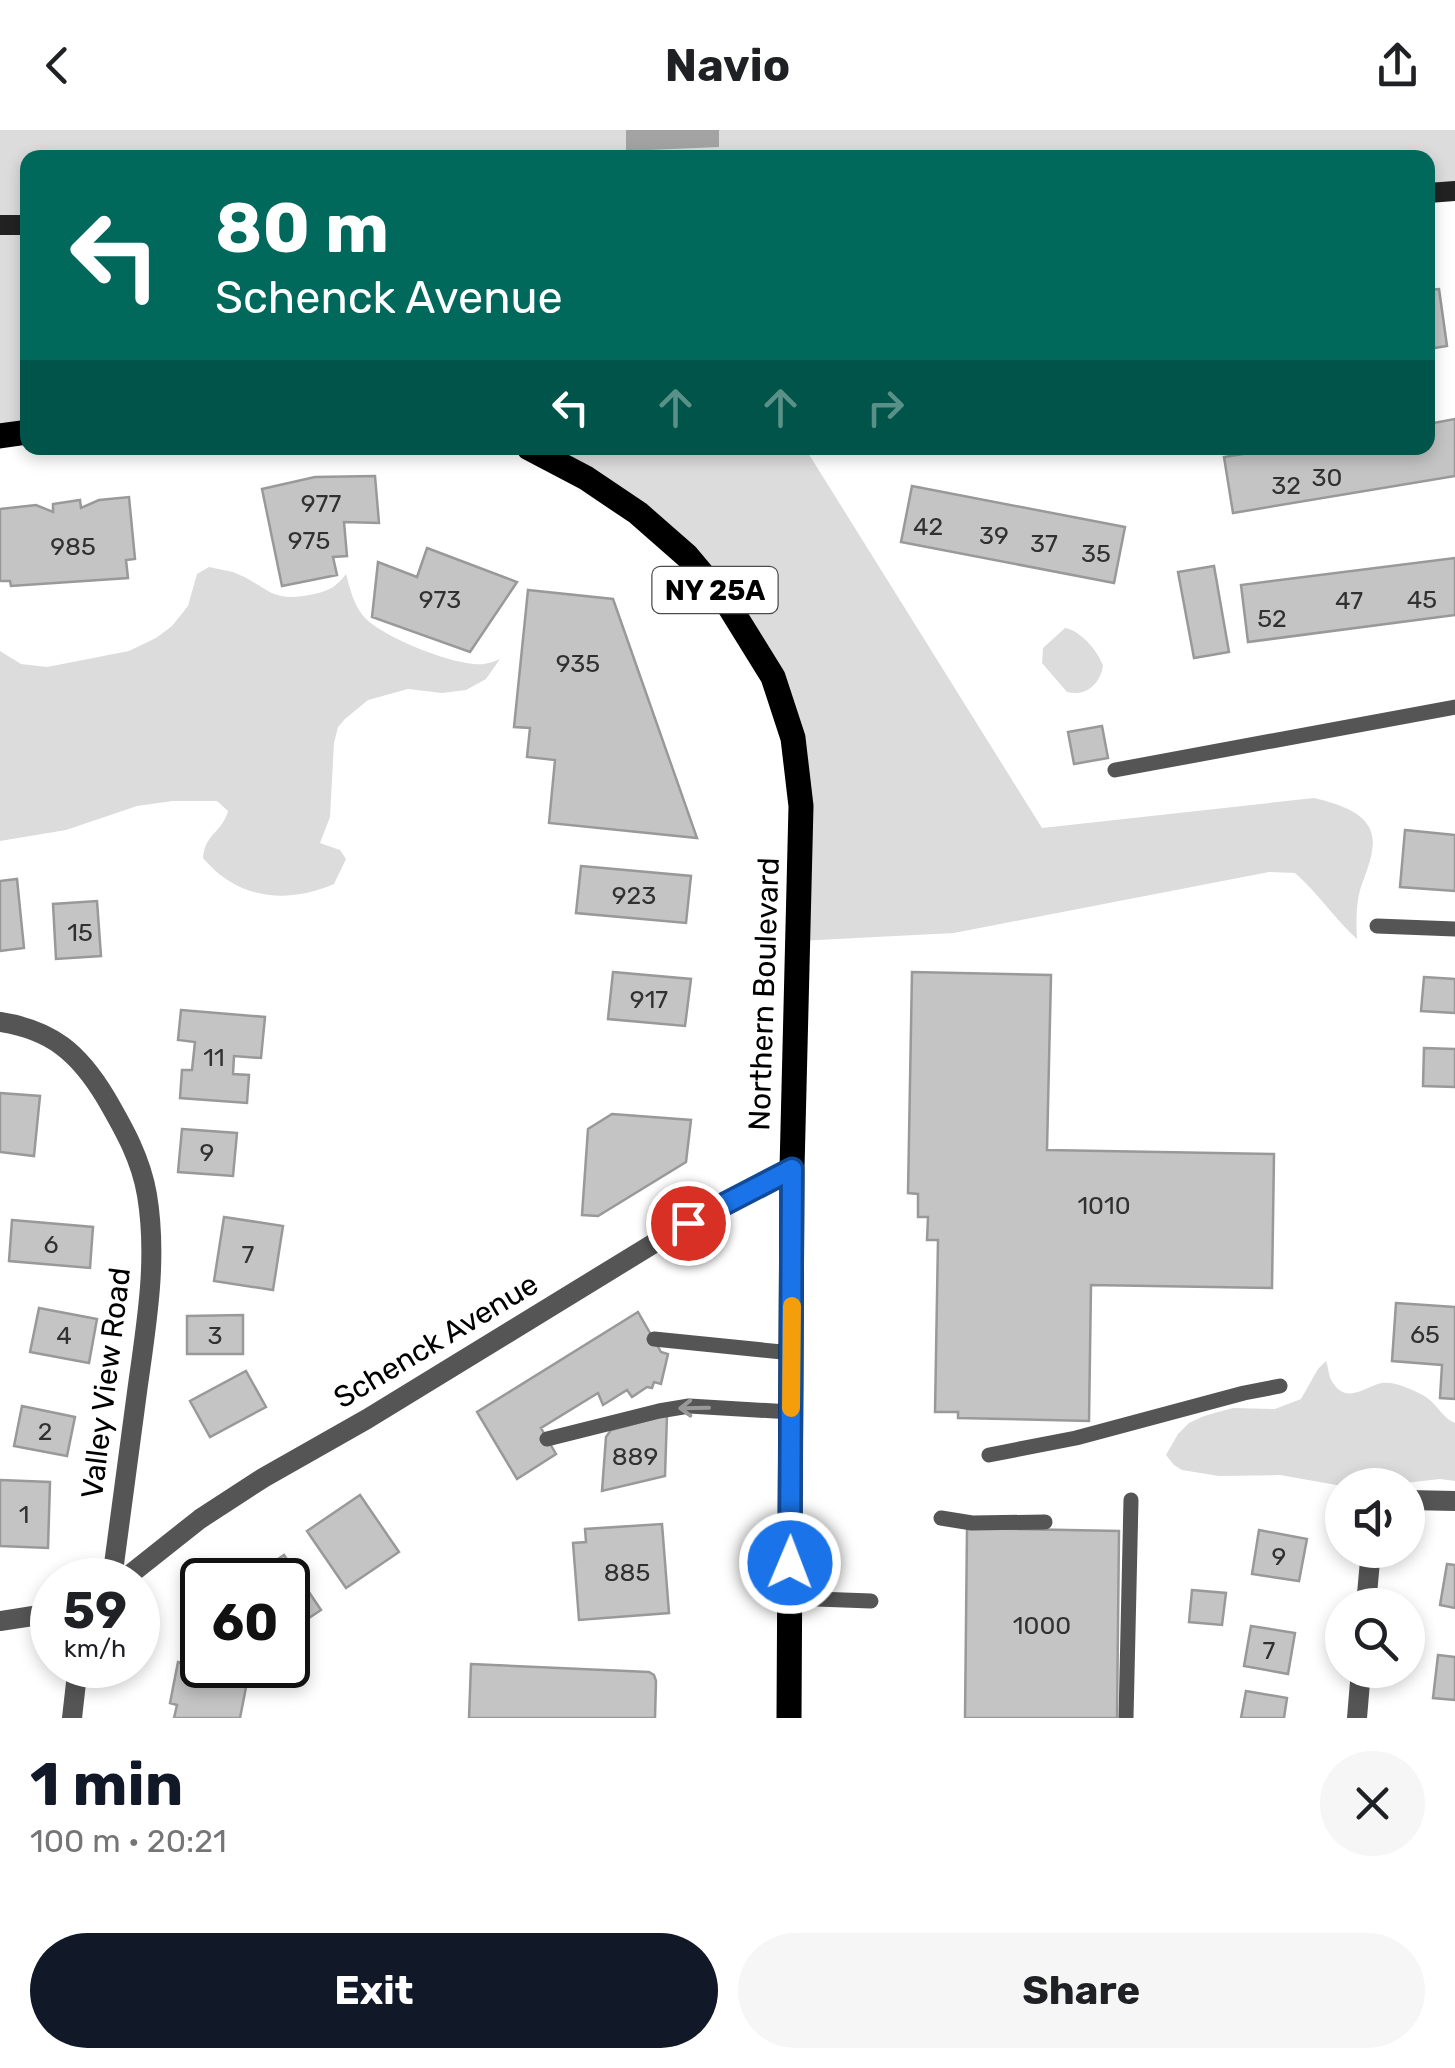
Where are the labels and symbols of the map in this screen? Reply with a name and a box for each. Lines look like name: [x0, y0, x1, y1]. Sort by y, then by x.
house number: 30: [1312, 463, 1342, 492]
house number: 32: [1271, 471, 1301, 500]
house number: 977: [301, 489, 341, 518]
house number: 42: [913, 512, 943, 541]
house number: 39: [979, 521, 1009, 550]
house number: 975: [288, 526, 330, 555]
house number: 37: [1030, 529, 1058, 558]
house number: 985: [50, 532, 96, 561]
house number: 35: [1081, 539, 1111, 568]
road number: NY 25A: [652, 567, 778, 613]
house number: 973: [419, 585, 461, 614]
house number: 45: [1407, 585, 1437, 614]
house number: 47: [1335, 586, 1363, 615]
house number: 52: [1257, 604, 1287, 633]
house number: 935: [556, 649, 600, 678]
street label: Northern Boulevard: [741, 857, 787, 1131]
house number: 923: [612, 881, 656, 910]
house number: 15: [67, 918, 93, 947]
house number: 917: [630, 985, 668, 1014]
house number: 11: [203, 1043, 225, 1072]
house number: 9: [200, 1138, 214, 1167]
pin: [646, 1181, 731, 1266]
house number: 1010: [1077, 1191, 1131, 1220]
house number: 6: [43, 1230, 59, 1259]
house number: 7: [242, 1240, 255, 1269]
street label: Valley View Road: [74, 1265, 138, 1501]
street label: Schenck Avenue: [327, 1266, 545, 1416]
house number: 65: [1410, 1320, 1440, 1349]
house number: 4: [56, 1321, 72, 1350]
house number: 3: [207, 1321, 223, 1350]
one-way arrow: [678, 1398, 710, 1418]
house number: 2: [38, 1417, 52, 1446]
house number: 889: [612, 1442, 658, 1471]
house number: 1: [19, 1500, 29, 1529]
position arrow: [738, 1511, 842, 1615]
house number: 9: [1272, 1542, 1286, 1571]
speed limit sign: 60: [180, 1558, 310, 1688]
house number: 885: [604, 1558, 650, 1587]
house number: 1000: [1013, 1611, 1071, 1640]
house number: 7: [1263, 1636, 1276, 1665]

